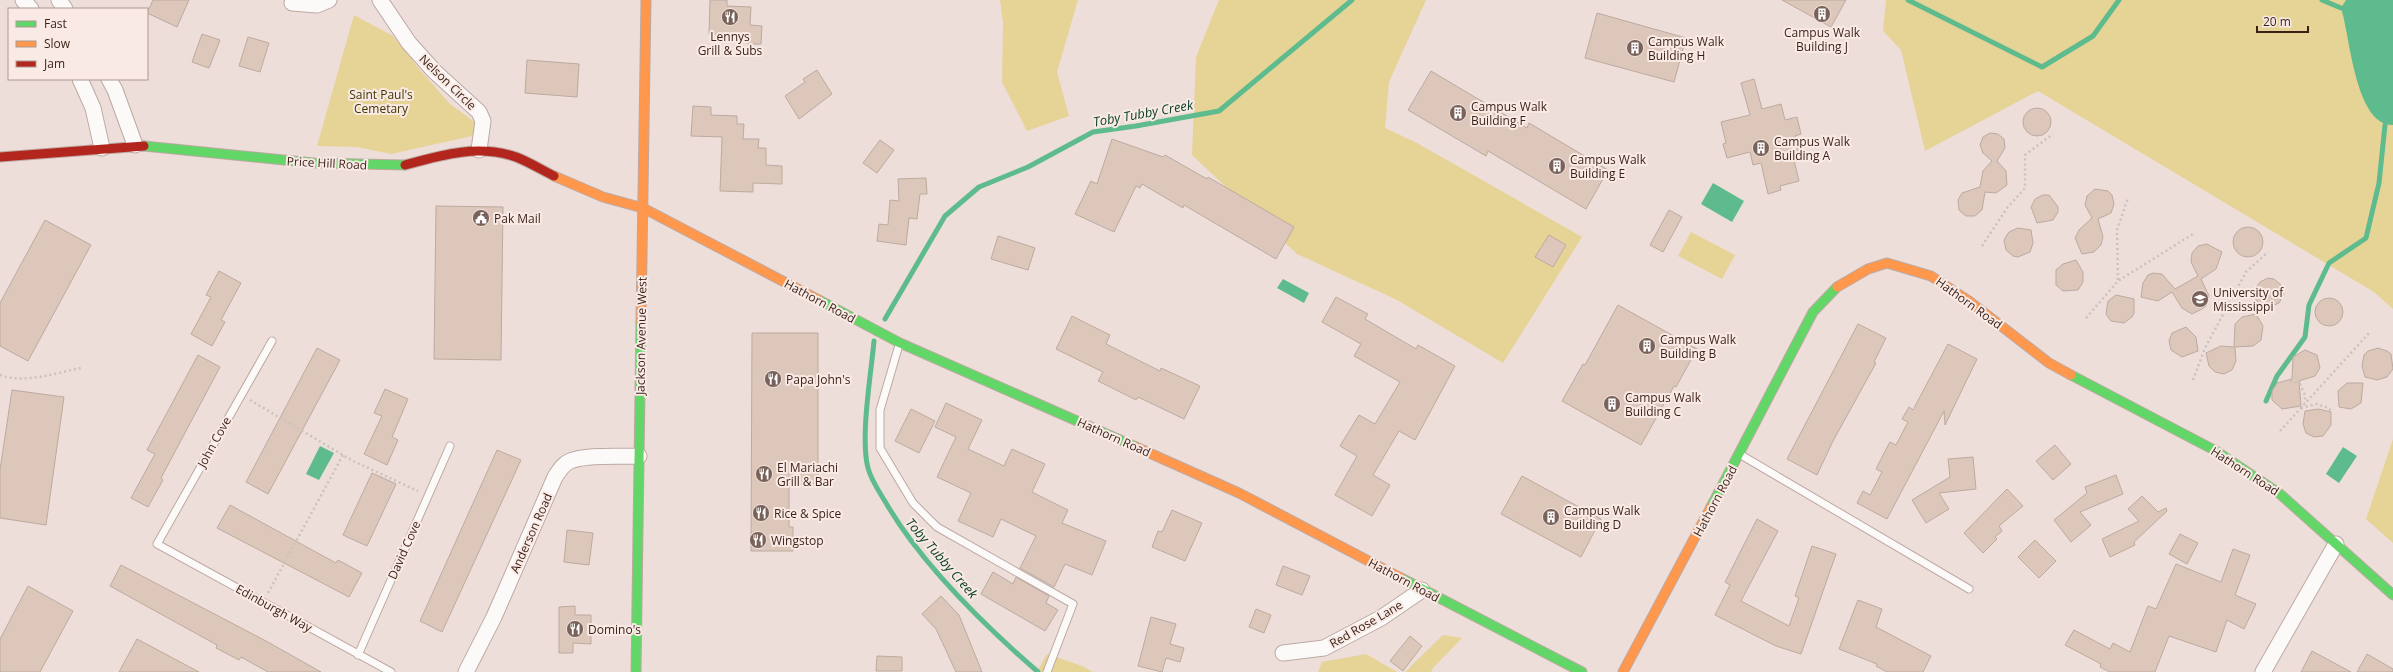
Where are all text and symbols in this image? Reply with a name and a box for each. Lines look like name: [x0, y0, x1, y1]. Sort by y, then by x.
building icon: Campus Walk Building J: [1812, 4, 1832, 24]
restaurant icon: Lennys Grill & Subs: [720, 7, 740, 27]
legend: [8, 8, 148, 80]
scale bar: [2257, 8, 2308, 34]
text: 20 m: [2263, 13, 2291, 30]
text: Fast: [44, 15, 67, 32]
place label: Campus Walk Building J: [1784, 24, 1861, 55]
place label: Lennys Grill & Subs: [698, 28, 763, 59]
place label: Campus Walk Building H: [1648, 33, 1725, 64]
text: Slow: [44, 35, 71, 52]
building icon: Campus Walk Building H: [1625, 38, 1645, 58]
street label: Nelson Circle: [416, 50, 480, 114]
text: Jam: [43, 55, 65, 72]
park label: Saint Paul's Cemetary: [349, 86, 413, 117]
water label: Toby Tubby Creek: [1092, 95, 1195, 131]
place label: Campus Walk Building F: [1471, 98, 1548, 129]
building icon: Campus Walk Building F: [1448, 103, 1468, 123]
place label: Campus Walk Building A: [1774, 133, 1851, 164]
building icon: Campus Walk Building A: [1751, 138, 1771, 158]
place label: Campus Walk Building E: [1570, 151, 1647, 182]
street label: Price Hill Road: [286, 152, 368, 174]
building icon: Campus Walk Building E: [1547, 156, 1567, 176]
public building icon: Pak Mail: [471, 208, 491, 228]
place label: Pak Mail: [494, 210, 541, 227]
street label: Hathorn Road: [1932, 273, 2006, 333]
street label: Hathorn Road: [781, 275, 859, 327]
street label: Jackson Avenue West: [631, 277, 651, 396]
place label: University of Mississippi: [2213, 284, 2284, 315]
school or university icon: University of Mississippi: [2190, 289, 2210, 309]
place label: Campus Walk Building B: [1660, 331, 1737, 362]
building icon: Campus Walk Building B: [1637, 336, 1657, 356]
restaurant icon: Papa John's: [763, 369, 783, 389]
place label: Papa John's: [786, 371, 851, 388]
place label: Campus Walk Building C: [1625, 389, 1702, 420]
building icon: Campus Walk Building C: [1602, 394, 1622, 414]
street label: John Cove: [193, 413, 235, 471]
street label: Hathorn Road: [1075, 413, 1153, 461]
street label: Hathorn Road: [2207, 443, 2283, 499]
place label: El Mariachi Grill & Bar: [777, 459, 838, 490]
street label: Hathorn Road: [1689, 462, 1741, 540]
restaurant icon: El Mariachi Grill & Bar: [754, 464, 774, 484]
street label: Anderson Road: [506, 490, 556, 576]
place label: Campus Walk Building D: [1564, 502, 1641, 533]
restaurant icon: Rice & Spice: [751, 503, 771, 523]
place label: Rice & Spice: [774, 505, 842, 522]
building icon: Campus Walk Building D: [1541, 507, 1561, 527]
water label: Toby Tubby Creek: [902, 514, 982, 603]
street label: David Cove: [384, 518, 425, 582]
restaurant icon: Wingstop: [748, 530, 768, 550]
place label: Wingstop: [771, 532, 824, 549]
street label: Hathorn Road: [1365, 554, 1443, 606]
street label: Edinburgh Way: [233, 580, 316, 636]
street label: Red Rose Lane: [1326, 596, 1406, 652]
restaurant icon: Domino's: [565, 619, 585, 639]
place label: Domino's: [588, 621, 641, 638]

